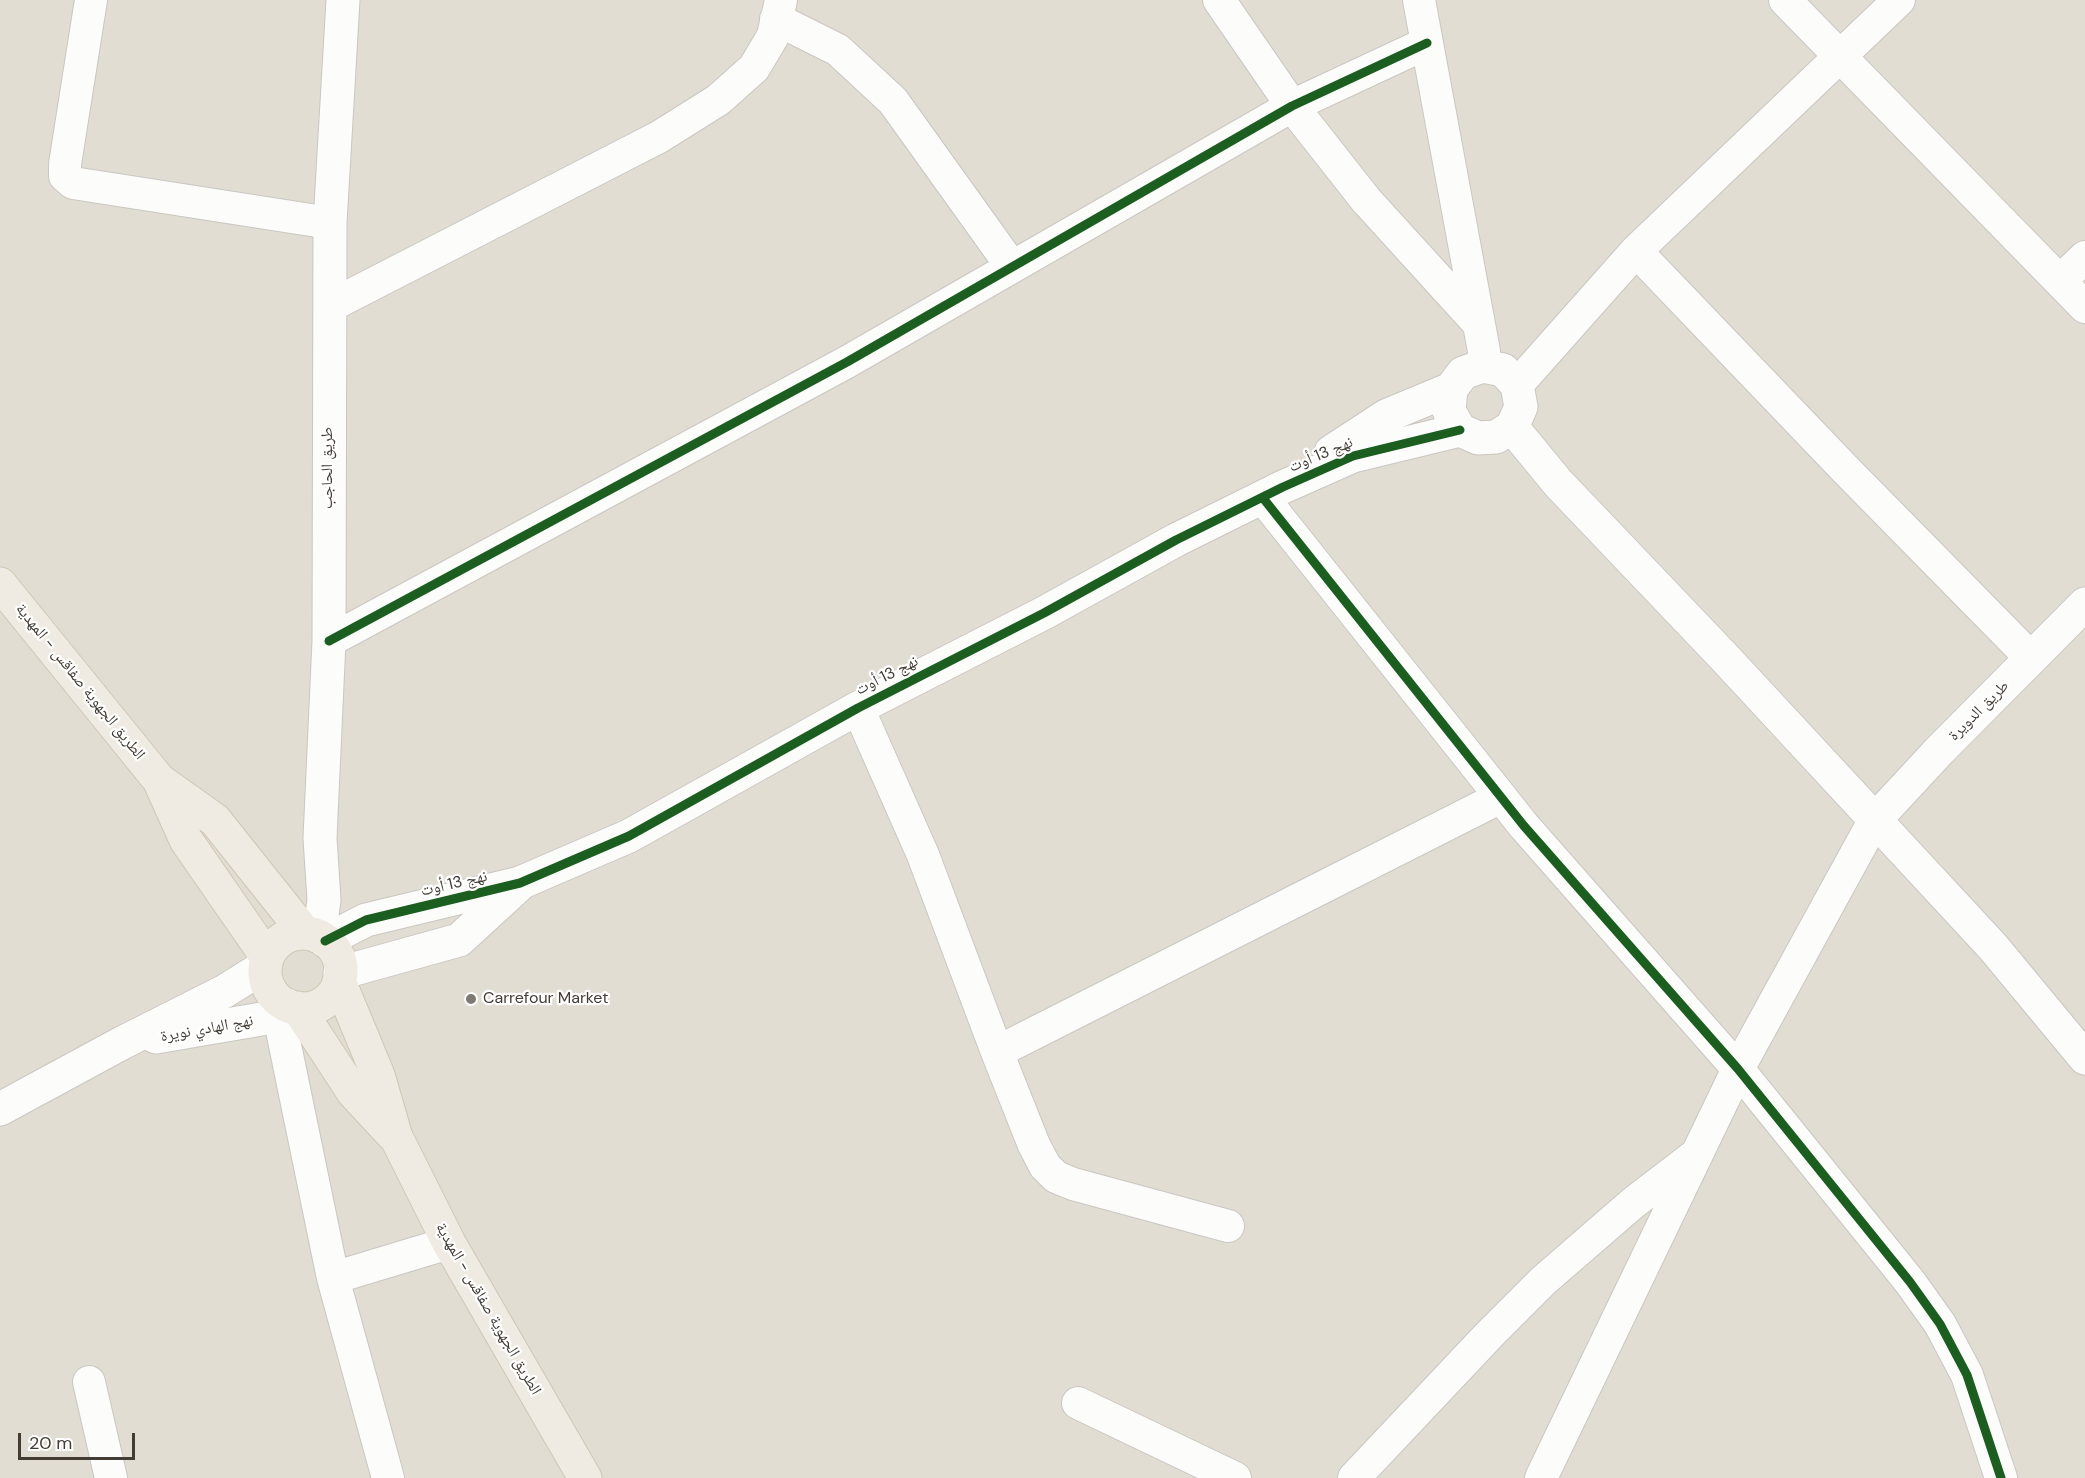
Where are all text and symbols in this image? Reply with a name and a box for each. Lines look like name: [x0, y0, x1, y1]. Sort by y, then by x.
street label: طريق الحاجب: [318, 427, 338, 509]
street label: نهج 13 أوت: [1286, 433, 1356, 477]
street label: الطريق الجهوية صفاقس - المهدية: [11, 600, 149, 764]
street label: نهج 13 أوت: [852, 652, 922, 700]
street label: طريق الدويرة: [1945, 677, 2013, 745]
street label: نهج 13 أوت: [419, 867, 489, 901]
place label: Carrefour Market: [483, 989, 608, 1009]
marker: Carrefour Market: [464, 992, 478, 1006]
street label: نهج الهادي نويرة: [159, 1011, 255, 1047]
street label: الطريق الجهوية صفاقس - المهدية: [431, 1220, 545, 1398]
scale bar: [21, 1421, 138, 1459]
text: 20 m: [29, 1431, 72, 1455]

